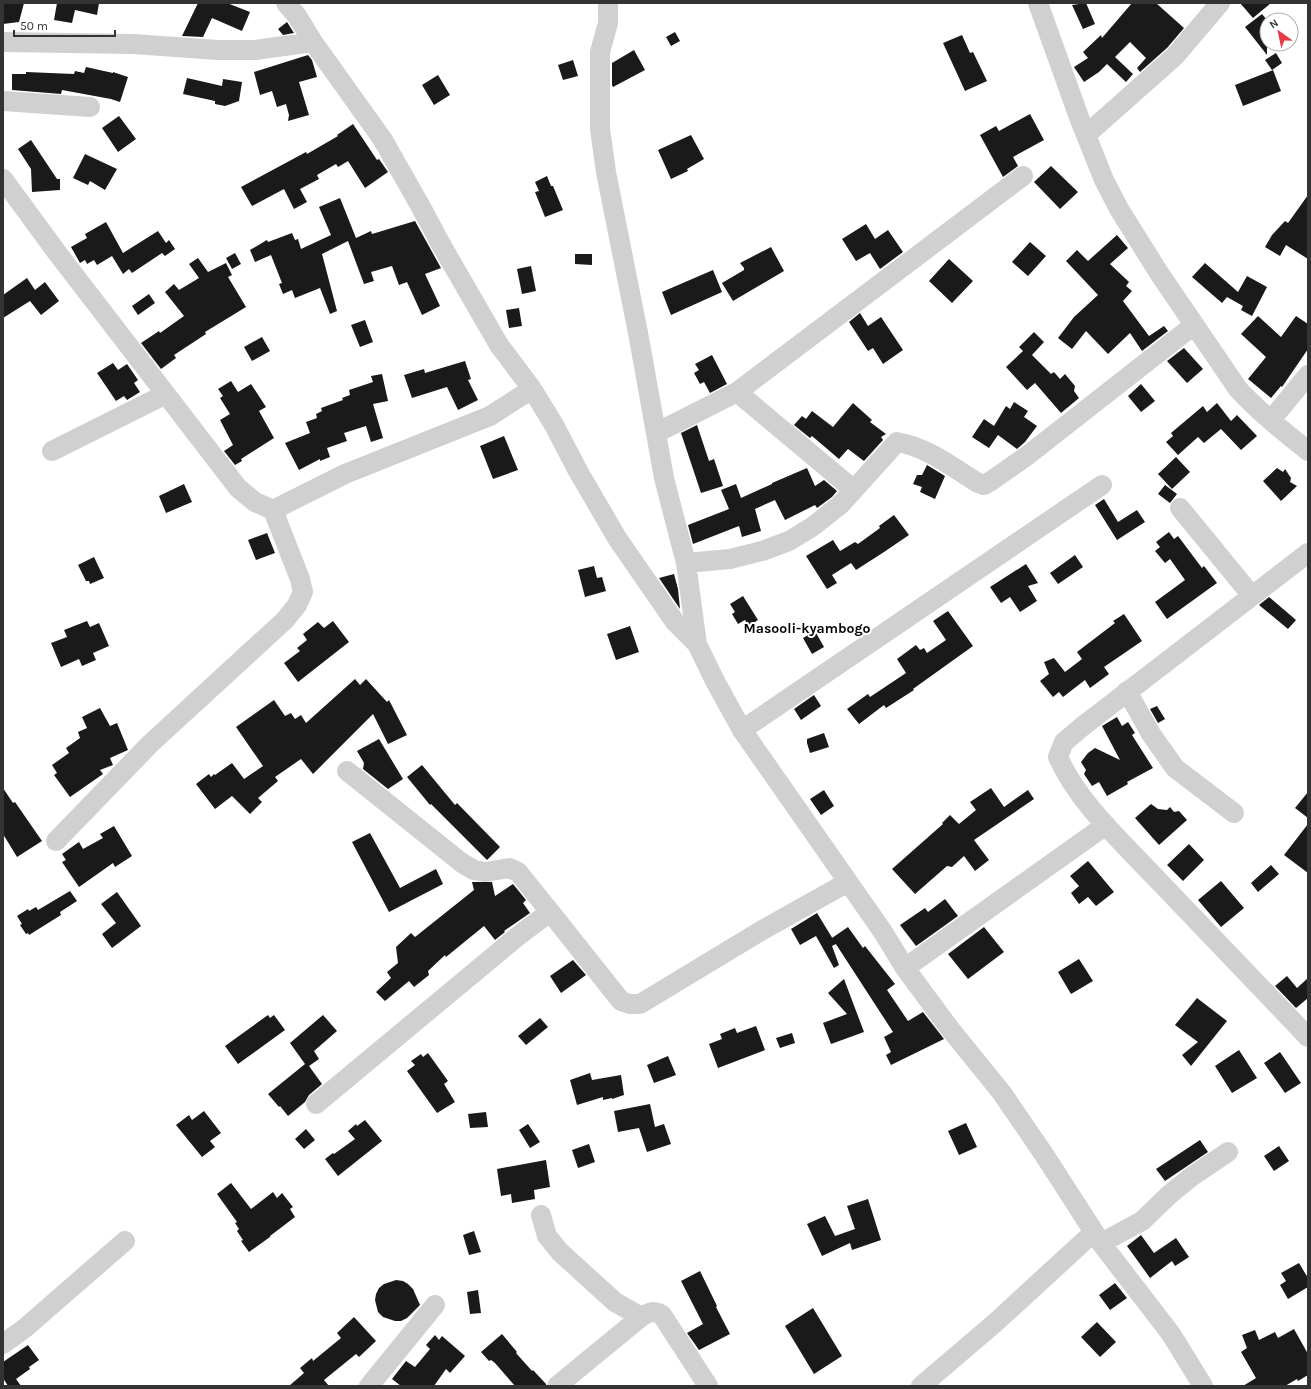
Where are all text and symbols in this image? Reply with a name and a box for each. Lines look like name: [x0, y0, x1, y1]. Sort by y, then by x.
scale bar: [14, 12, 115, 38]
north arrow: [1259, 12, 1299, 52]
text: N: [1267, 16, 1281, 32]
text: 50 m: [20, 19, 48, 33]
district label: Masooli-kyambogo: [743, 620, 871, 637]

